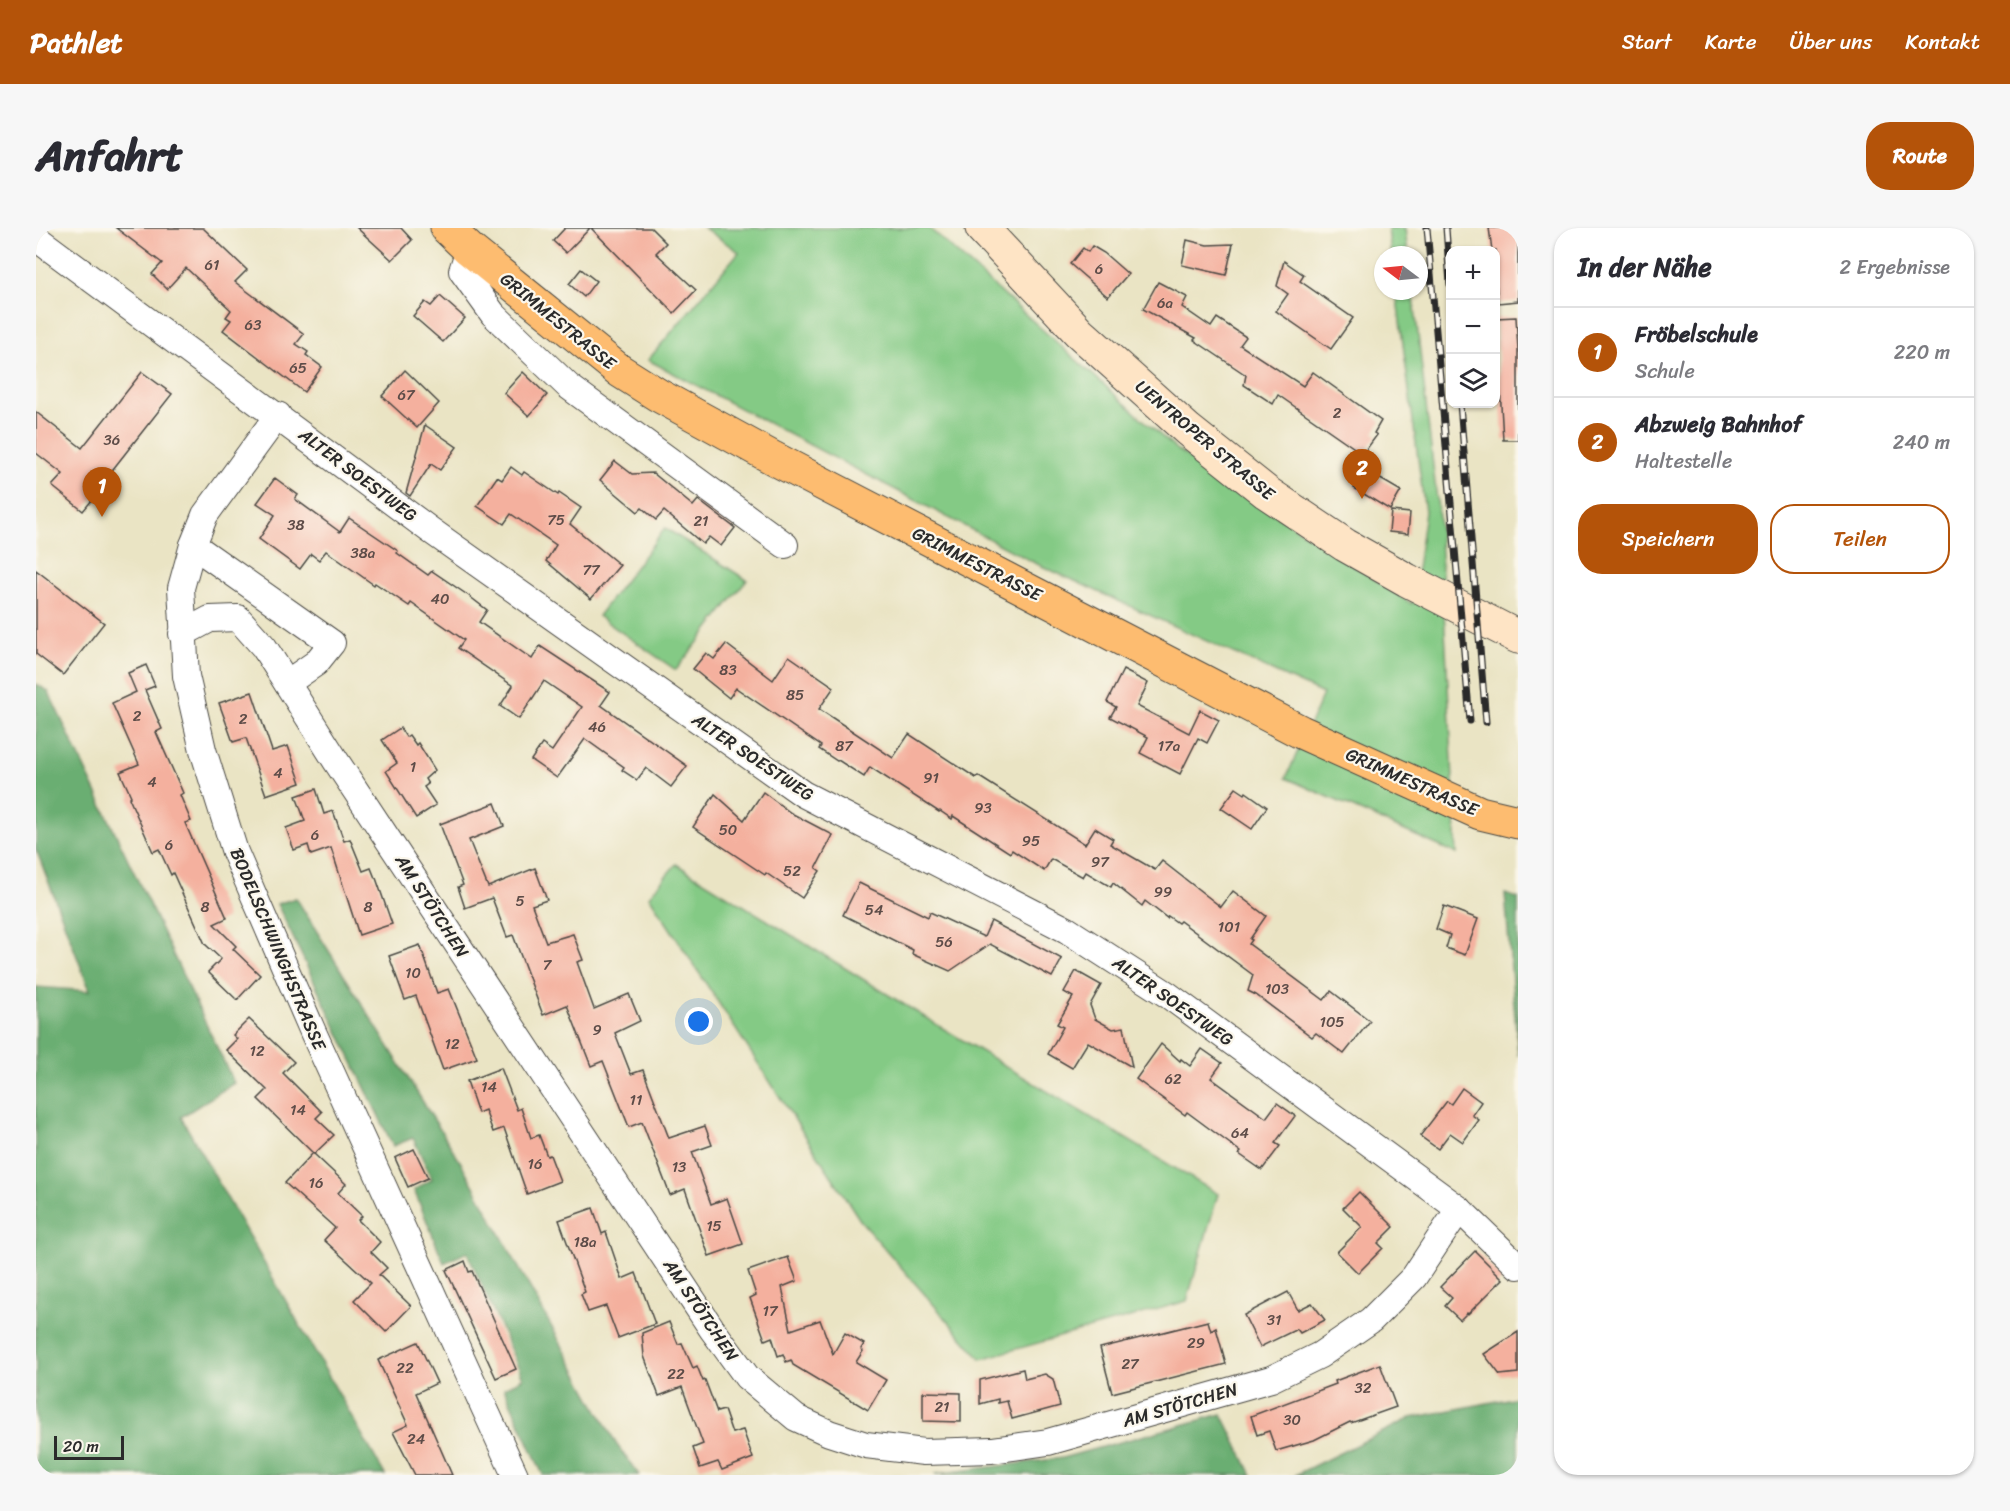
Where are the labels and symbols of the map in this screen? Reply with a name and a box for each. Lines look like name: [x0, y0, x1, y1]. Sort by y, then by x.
north arrow: [1374, 246, 1428, 300]
house number: 61: [205, 252, 219, 278]
house number: 6: [1095, 256, 1103, 282]
street label: GRIMMESTRASSE: [493, 264, 624, 379]
house number: 6a: [1157, 290, 1173, 316]
house number: 63: [245, 312, 261, 338]
house number: 65: [289, 355, 307, 381]
street label: UENTROPER STRASSE: [1128, 371, 1283, 509]
house number: 67: [397, 382, 416, 408]
house number: 2: [1333, 400, 1342, 426]
street label: ALTER SOESTWEG: [291, 419, 424, 531]
house number: 36: [104, 427, 120, 453]
pin: 2: [1342, 450, 1382, 499]
pin: 1: [82, 468, 122, 517]
house number: 75: [547, 507, 565, 533]
house number: 21: [693, 508, 709, 534]
house number: 38: [287, 512, 305, 538]
street label: GRIMMESTRASSE: [906, 517, 1049, 611]
house number: 38a: [351, 540, 376, 566]
house number: 77: [582, 557, 601, 583]
house number: 40: [431, 586, 449, 612]
house number: 83: [719, 657, 737, 683]
house number: 85: [786, 682, 804, 708]
house number: 2: [133, 703, 142, 729]
street label: ALTER SOESTWEG: [684, 703, 821, 810]
house number: 2: [239, 706, 248, 732]
house number: 46: [588, 714, 606, 740]
house number: 87: [835, 733, 854, 759]
house number: 17a: [1158, 733, 1181, 759]
street label: GRIMMESTRASSE: [1341, 738, 1484, 826]
house number: 1: [410, 754, 416, 780]
house number: 4: [273, 760, 283, 786]
house number: 91: [923, 765, 939, 791]
house number: 4: [147, 769, 157, 795]
house number: 93: [974, 795, 992, 821]
house number: 50: [719, 817, 737, 843]
house number: 6: [311, 822, 319, 848]
house number: 95: [1022, 828, 1040, 854]
house number: 6: [165, 832, 173, 858]
street label: BODELSCHWINGHSTRASSE: [221, 843, 336, 1056]
street label: AM STÖTCHEN: [386, 847, 478, 965]
house number: 97: [1091, 849, 1110, 875]
house number: 52: [783, 858, 801, 884]
house number: 99: [1154, 879, 1172, 905]
house number: 5: [515, 888, 525, 914]
house number: 8: [200, 894, 210, 920]
house number: 8: [363, 894, 373, 920]
house number: 54: [865, 897, 883, 923]
house number: 101: [1218, 914, 1240, 940]
house number: 56: [935, 929, 953, 955]
street label: ALTER SOESTWEG: [1105, 947, 1240, 1055]
house number: 7: [543, 952, 553, 978]
house number: 10: [405, 960, 421, 986]
house number: 103: [1265, 976, 1289, 1002]
your location: [684, 1007, 713, 1036]
house number: 105: [1319, 1009, 1345, 1035]
house number: 9: [592, 1017, 602, 1043]
house number: 12: [444, 1031, 460, 1057]
house number: 12: [249, 1038, 265, 1064]
house number: 62: [1164, 1066, 1182, 1092]
house number: 14: [481, 1074, 497, 1100]
house number: 11: [630, 1087, 642, 1113]
house number: 14: [290, 1097, 306, 1123]
house number: 64: [1231, 1120, 1249, 1146]
house number: 16: [528, 1151, 542, 1177]
house number: 13: [672, 1154, 686, 1180]
house number: 16: [309, 1170, 323, 1196]
house number: 15: [706, 1213, 722, 1239]
house number: 18a: [573, 1229, 597, 1255]
street label: AM STÖTCHEN: [654, 1251, 748, 1369]
house number: 17: [762, 1298, 779, 1324]
house number: 31: [1267, 1307, 1281, 1333]
house number: 29: [1187, 1330, 1205, 1356]
house number: 27: [1121, 1351, 1140, 1377]
house number: 22: [396, 1355, 414, 1381]
house number: 22: [667, 1361, 685, 1387]
street label: AM STÖTCHEN: [1118, 1373, 1242, 1437]
house number: 32: [1355, 1375, 1372, 1401]
house number: 21: [934, 1394, 950, 1420]
house number: 30: [1283, 1407, 1301, 1433]
house number: 24: [407, 1426, 425, 1452]
scale bar: [54, 1433, 124, 1460]

